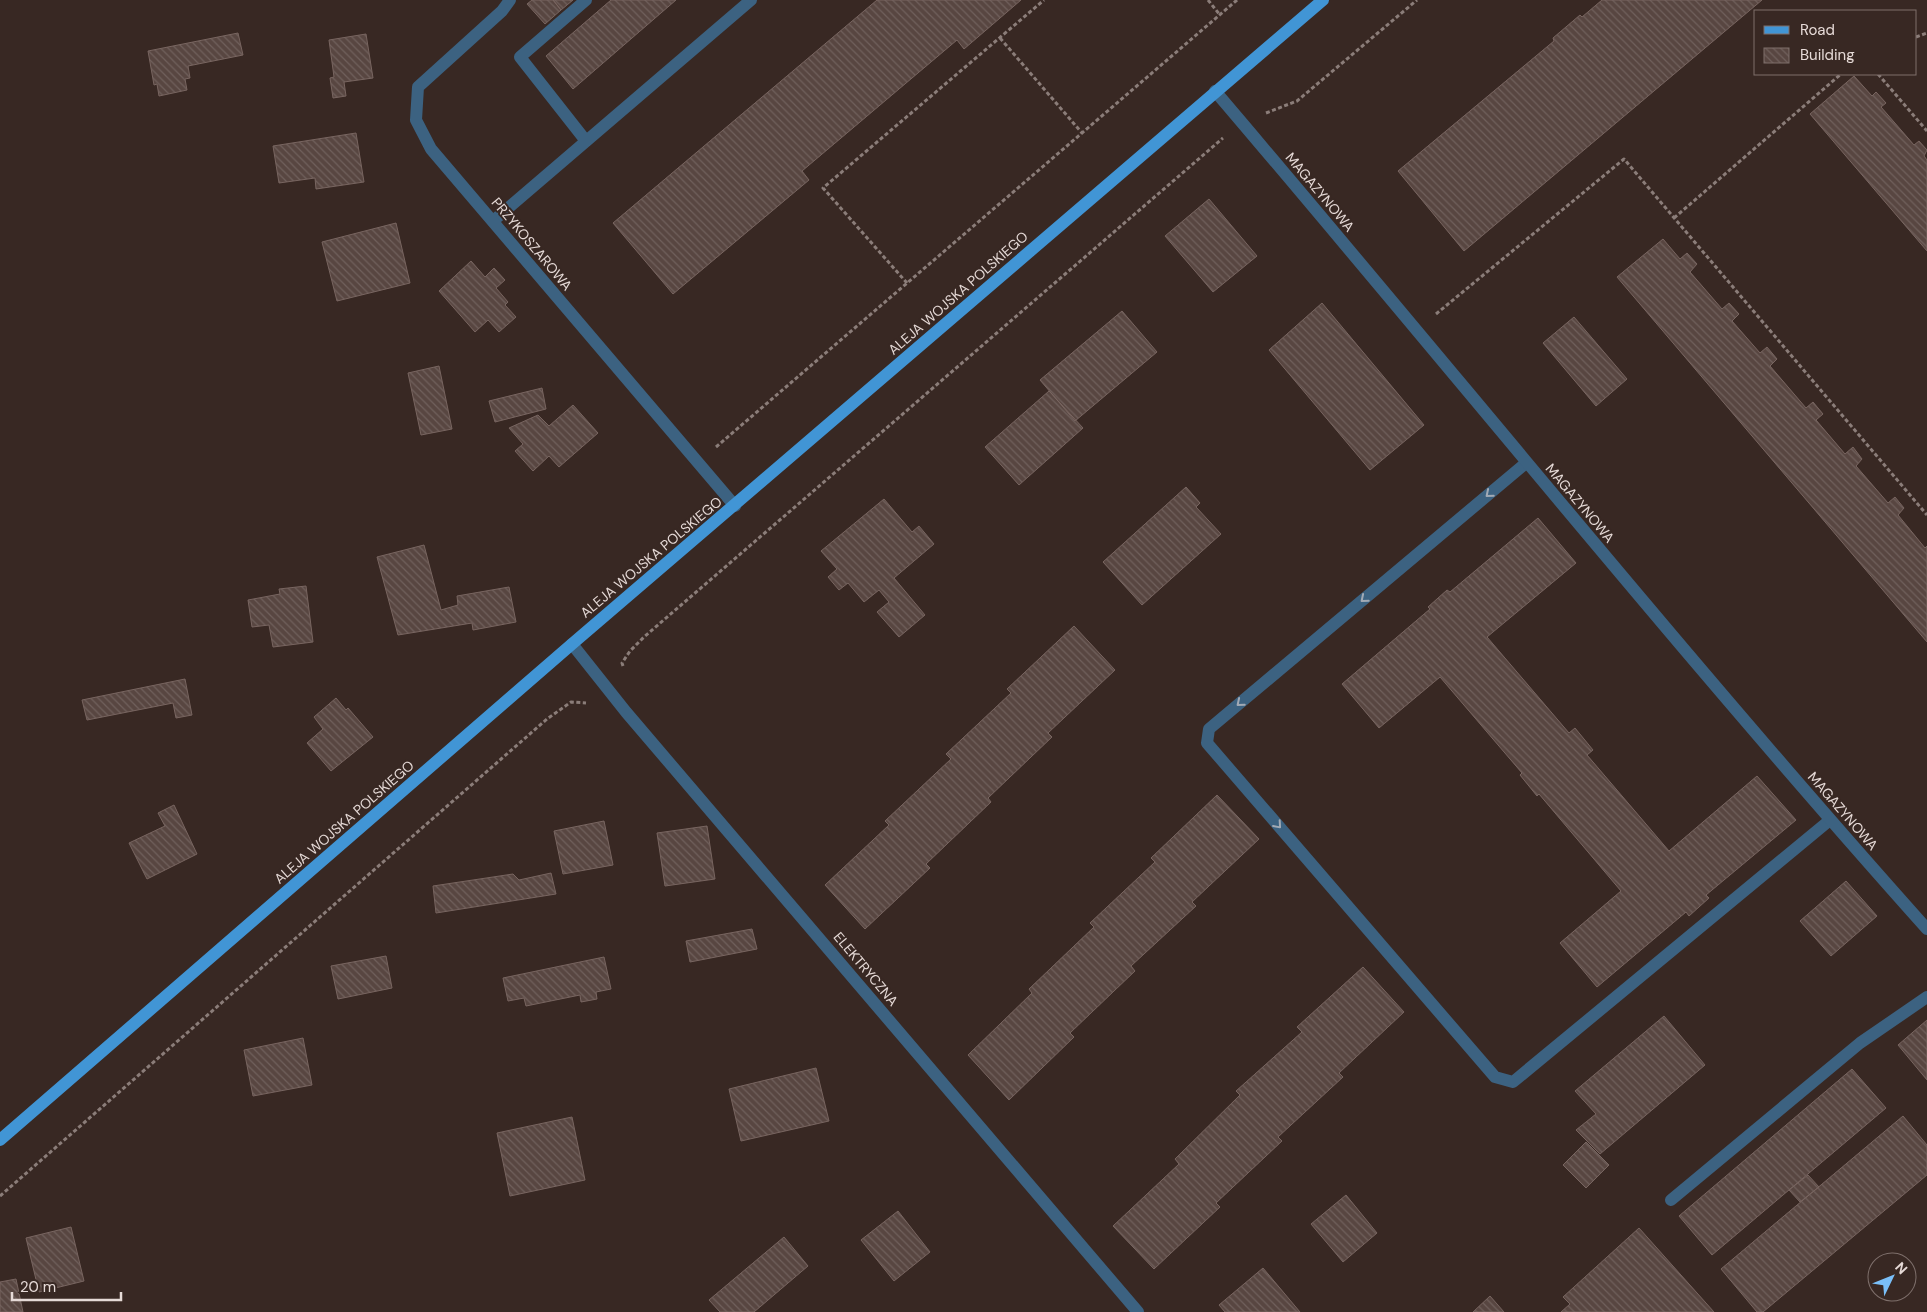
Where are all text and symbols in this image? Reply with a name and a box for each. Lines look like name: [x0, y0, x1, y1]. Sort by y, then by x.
legend: [1754, 10, 1917, 75]
text: Road: [1800, 20, 1835, 40]
text: Building: [1800, 45, 1855, 65]
street label: MAGAZYNOWA: [1282, 149, 1358, 235]
street label: PRZYKOSZAROWA: [488, 194, 576, 294]
street label: ALEJA WOJSKA POLSKIEGO: [884, 227, 1032, 359]
street label: MAGAZYNOWA: [1542, 460, 1618, 546]
one-way arrow: [1486, 489, 1495, 497]
street label: ALEJA WOJSKA POLSKIEGO: [576, 492, 726, 622]
one-way arrow: [1361, 593, 1370, 602]
one-way arrow: [1236, 697, 1245, 706]
street label: ALEJA WOJSKA POLSKIEGO: [270, 756, 418, 888]
street label: MAGAZYNOWA: [1804, 768, 1882, 854]
one-way arrow: [1272, 819, 1281, 828]
street label: ELEKTRYCZNA: [830, 928, 902, 1010]
north arrow: [1867, 1252, 1917, 1302]
text: N: [1891, 1258, 1912, 1278]
scale bar: [12, 1270, 121, 1302]
text: 20 m: [20, 1277, 56, 1297]

